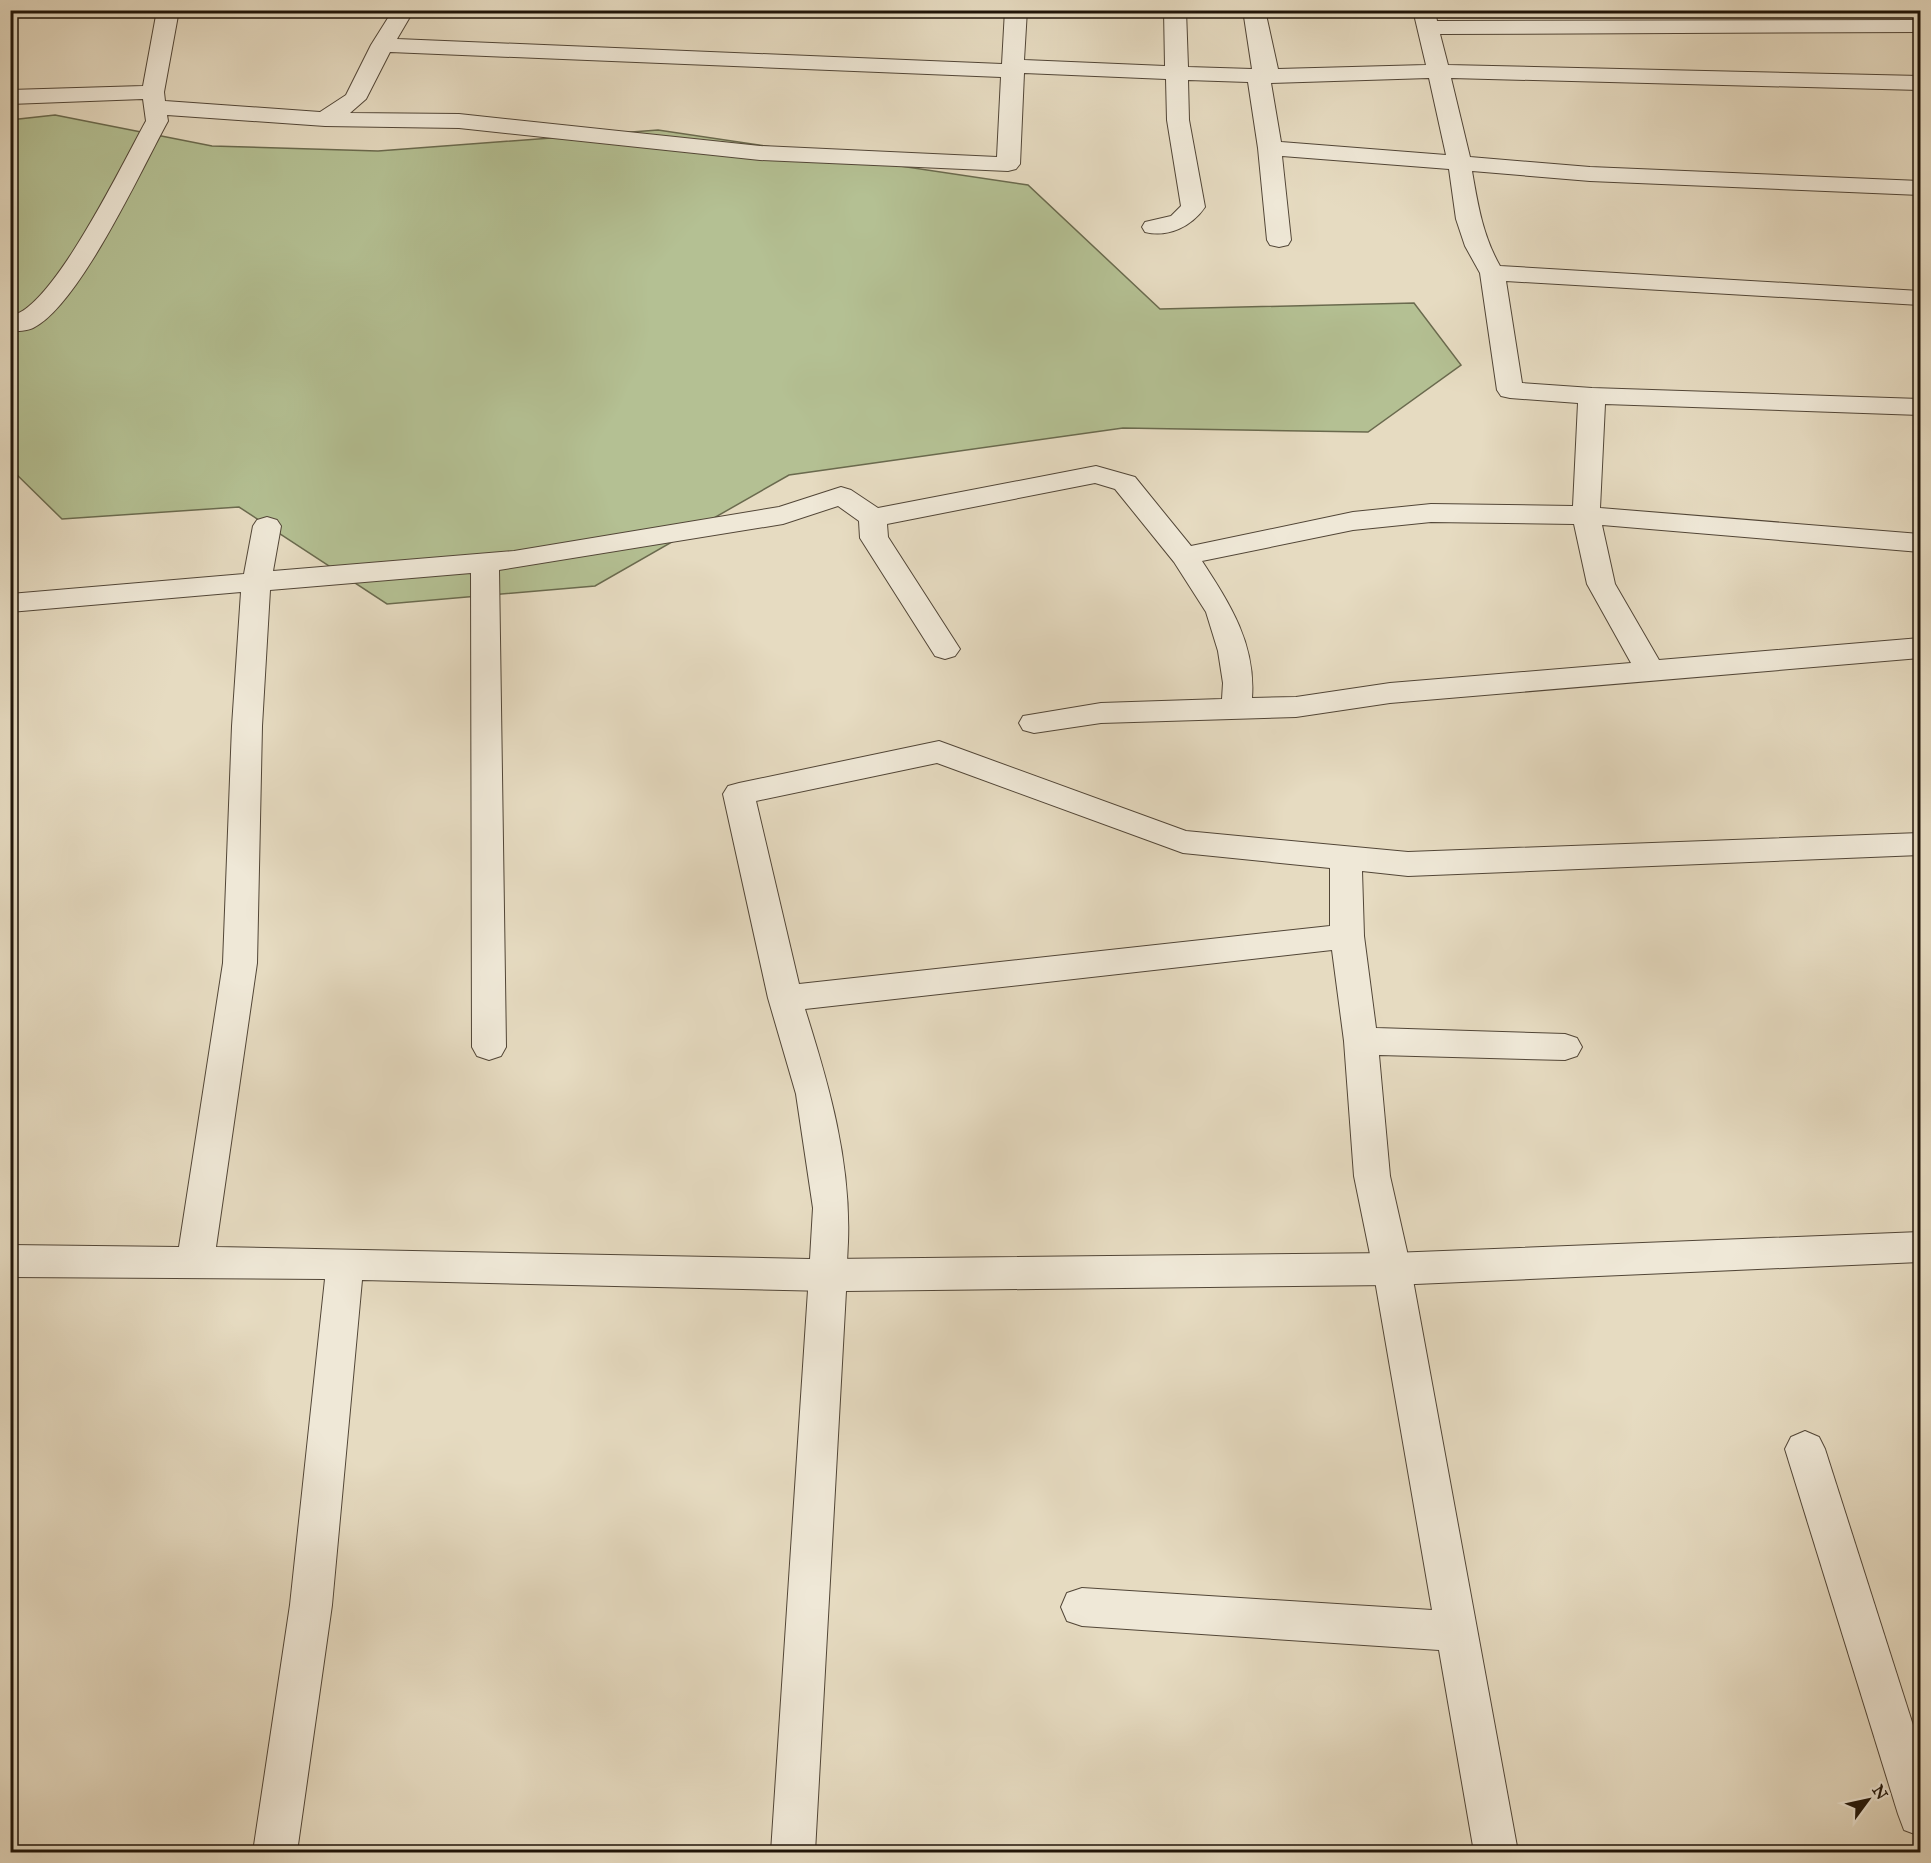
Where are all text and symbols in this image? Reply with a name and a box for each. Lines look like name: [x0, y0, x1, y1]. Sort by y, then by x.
north arrow: [1838, 1770, 1898, 1830]
text: N: [1868, 1781, 1892, 1803]

